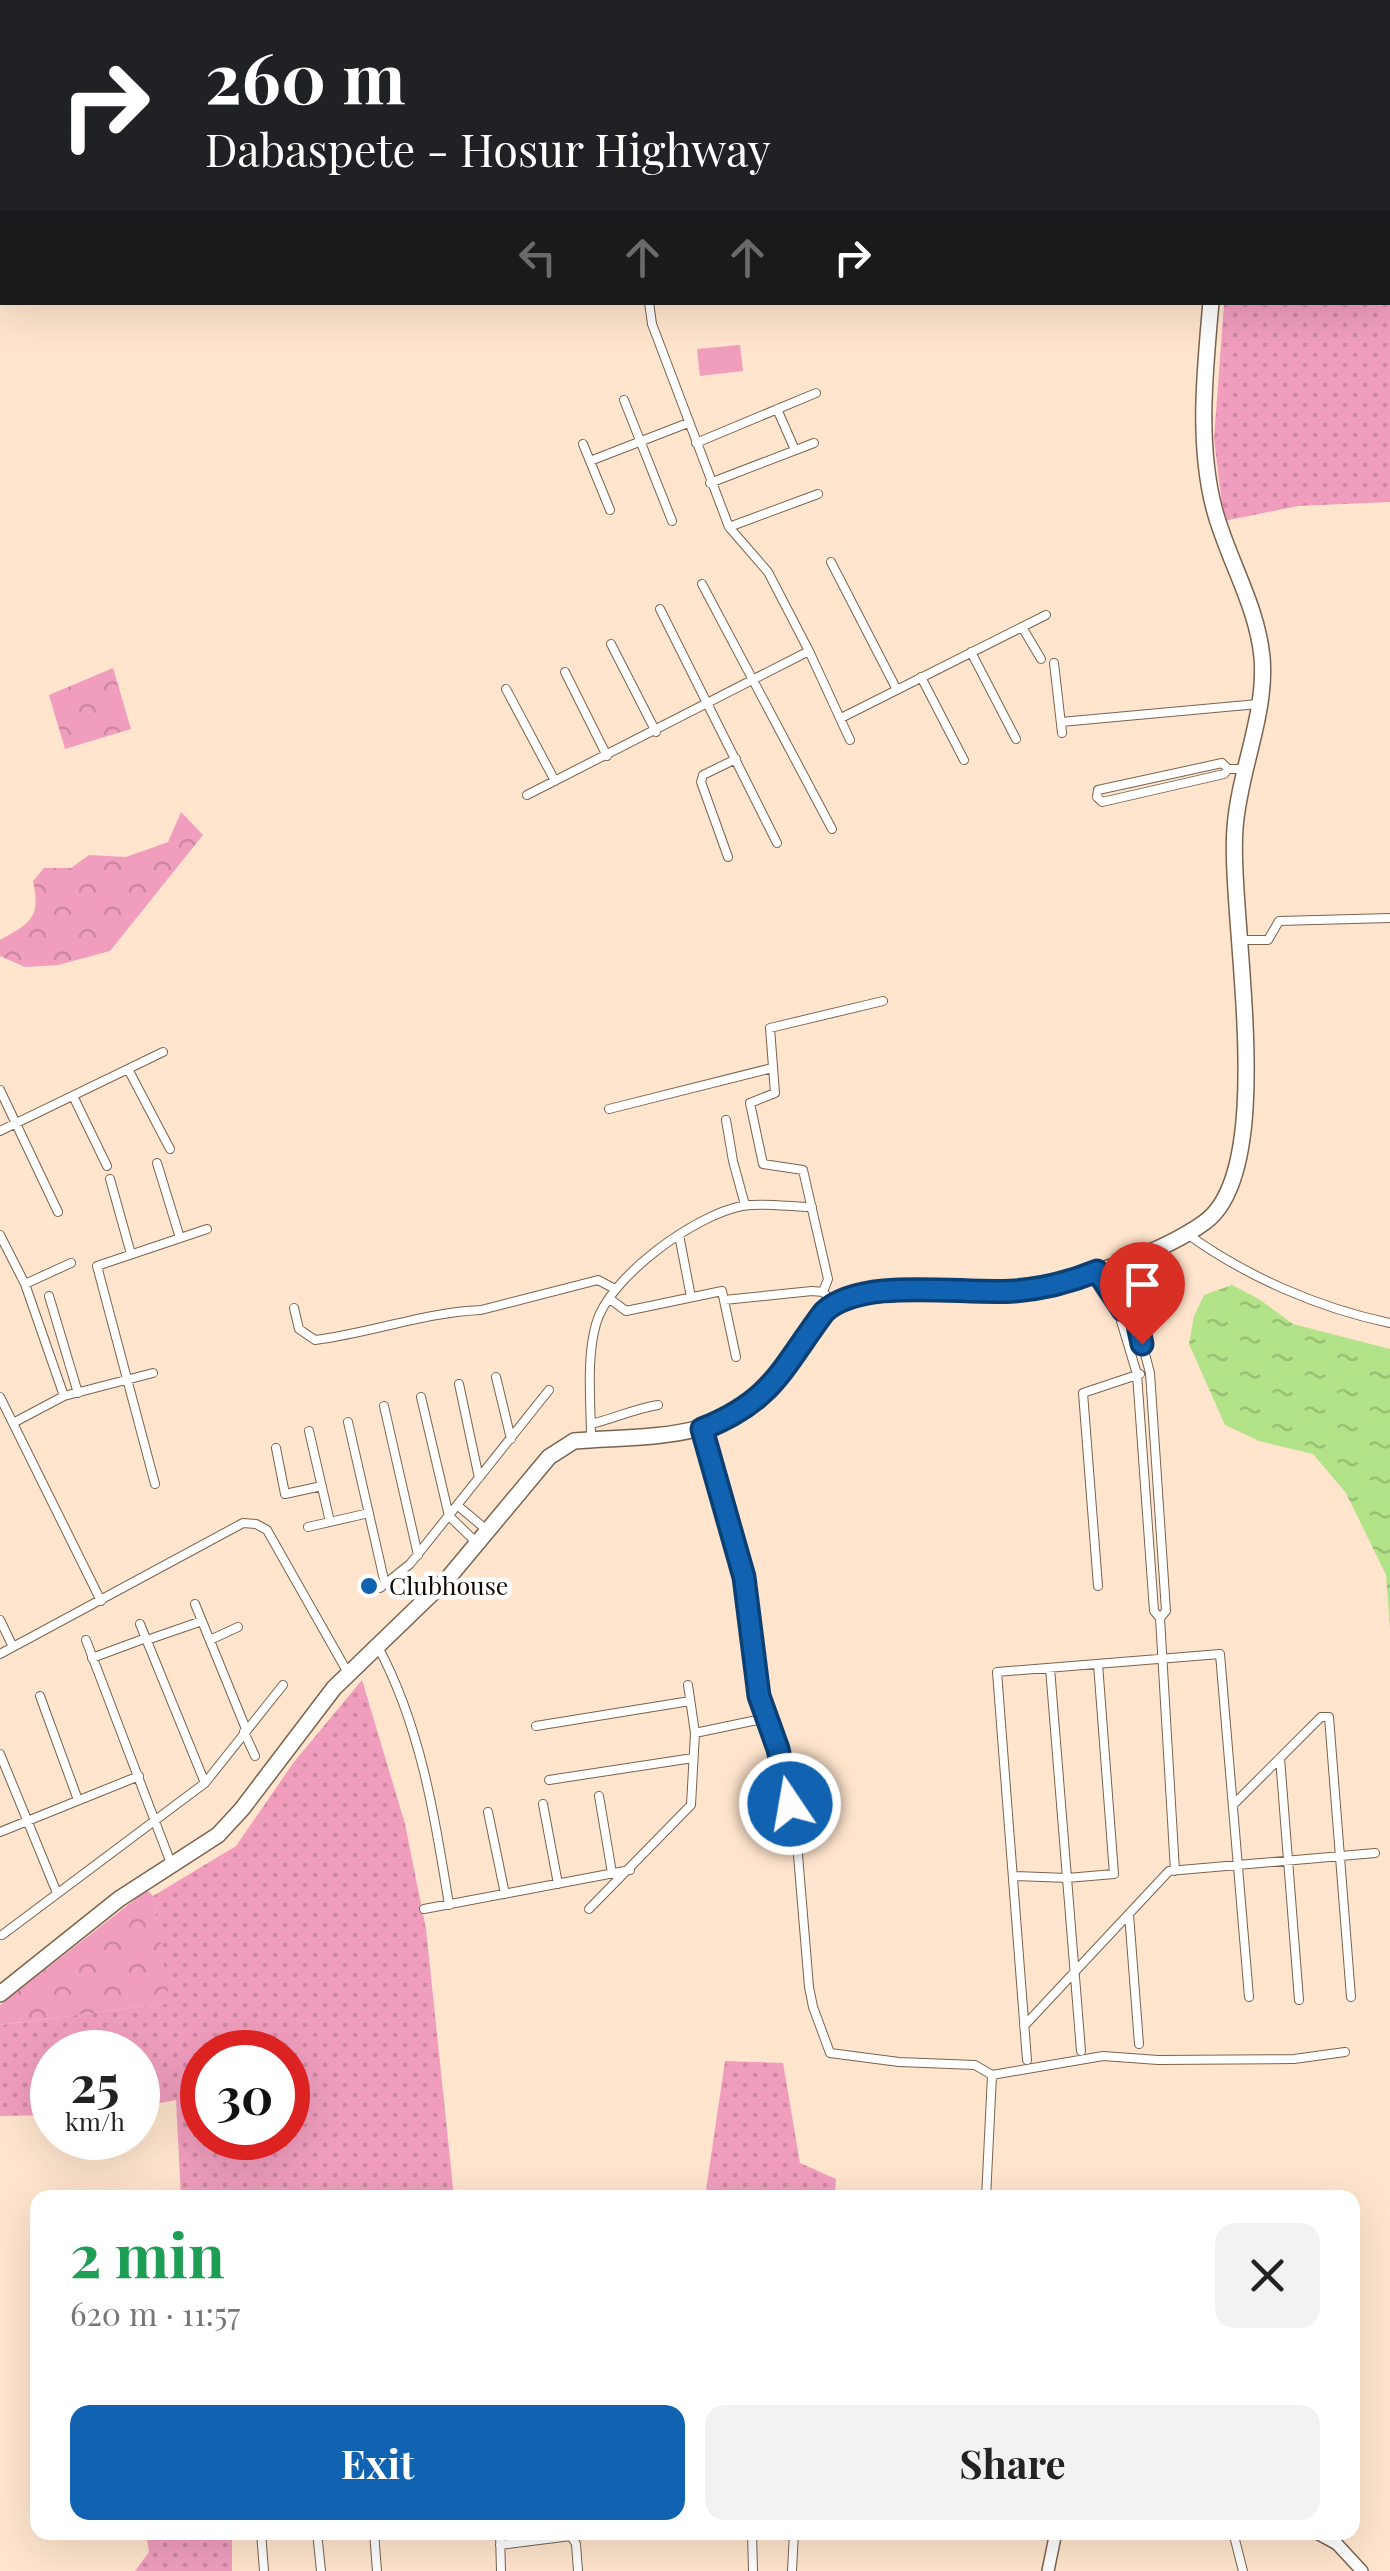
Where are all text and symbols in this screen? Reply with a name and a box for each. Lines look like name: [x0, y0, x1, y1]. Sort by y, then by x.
text: 260 m: [205, 28, 406, 122]
icon: right: [40, 40, 170, 170]
text: Dabaspete - Hosur Highway: [205, 118, 771, 178]
icon: left: [510, 230, 565, 285]
icon: ahead: [615, 230, 670, 285]
icon: ahead: [720, 230, 775, 285]
icon: right: [825, 230, 880, 285]
pin: [1100, 1242, 1185, 1345]
icon: arrive: [1115, 1257, 1170, 1312]
place label: Clubhouse: [389, 1568, 508, 1601]
marker: Clubhouse: [358, 1575, 380, 1597]
position arrow: [738, 1752, 842, 1856]
speed limit sign: 30: [180, 2030, 310, 2160]
text: 25: [70, 2049, 120, 2116]
text: km/h: [65, 2104, 125, 2137]
text: 2 min: [70, 2213, 225, 2293]
button: close: [1215, 2223, 1320, 2328]
text: 620 m · 11:57: [70, 2291, 240, 2334]
button: Exit: [70, 2405, 685, 2520]
button: Share: [705, 2405, 1320, 2520]

